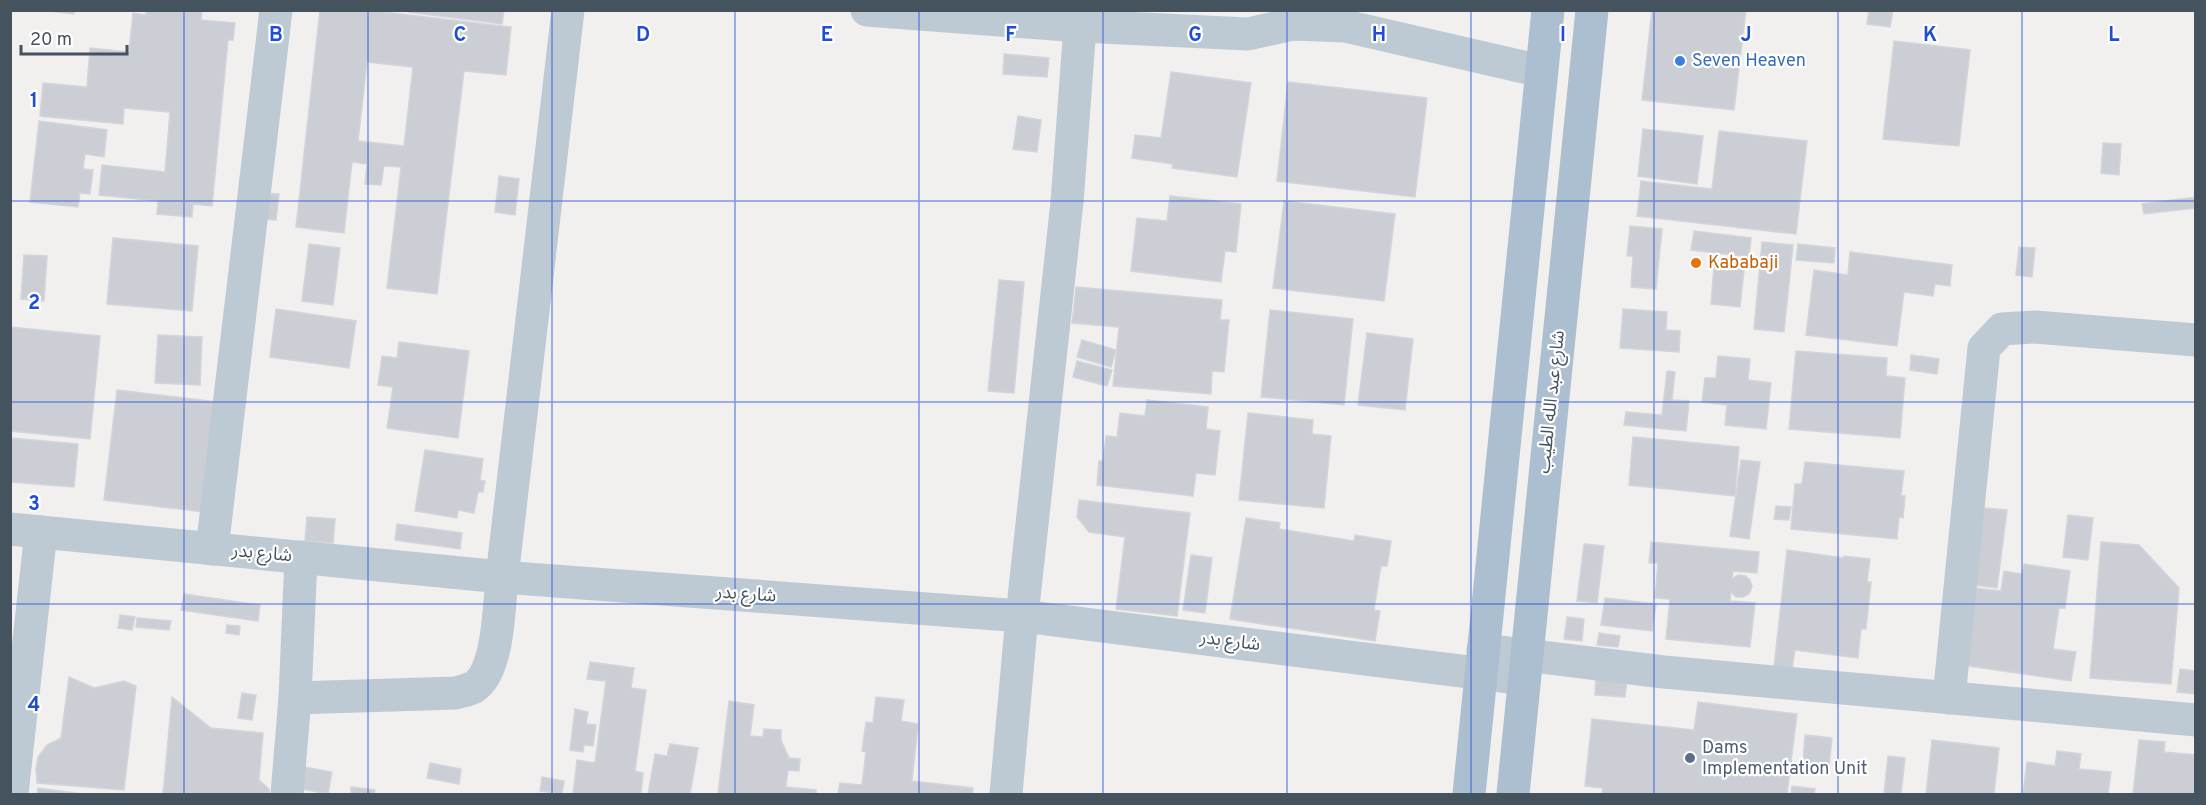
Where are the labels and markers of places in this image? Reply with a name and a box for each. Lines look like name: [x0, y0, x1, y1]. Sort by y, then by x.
place label: Seven Heaven: [1692, 50, 1806, 73]
marker: Seven Heaven: [1673, 54, 1687, 68]
place label: Kababaji: [1708, 252, 1778, 275]
marker: Kababaji: [1689, 256, 1703, 270]
place label: Dams Implementation Unit: [1702, 737, 1868, 781]
marker: Dams Implementation Unit: [1683, 751, 1697, 765]

